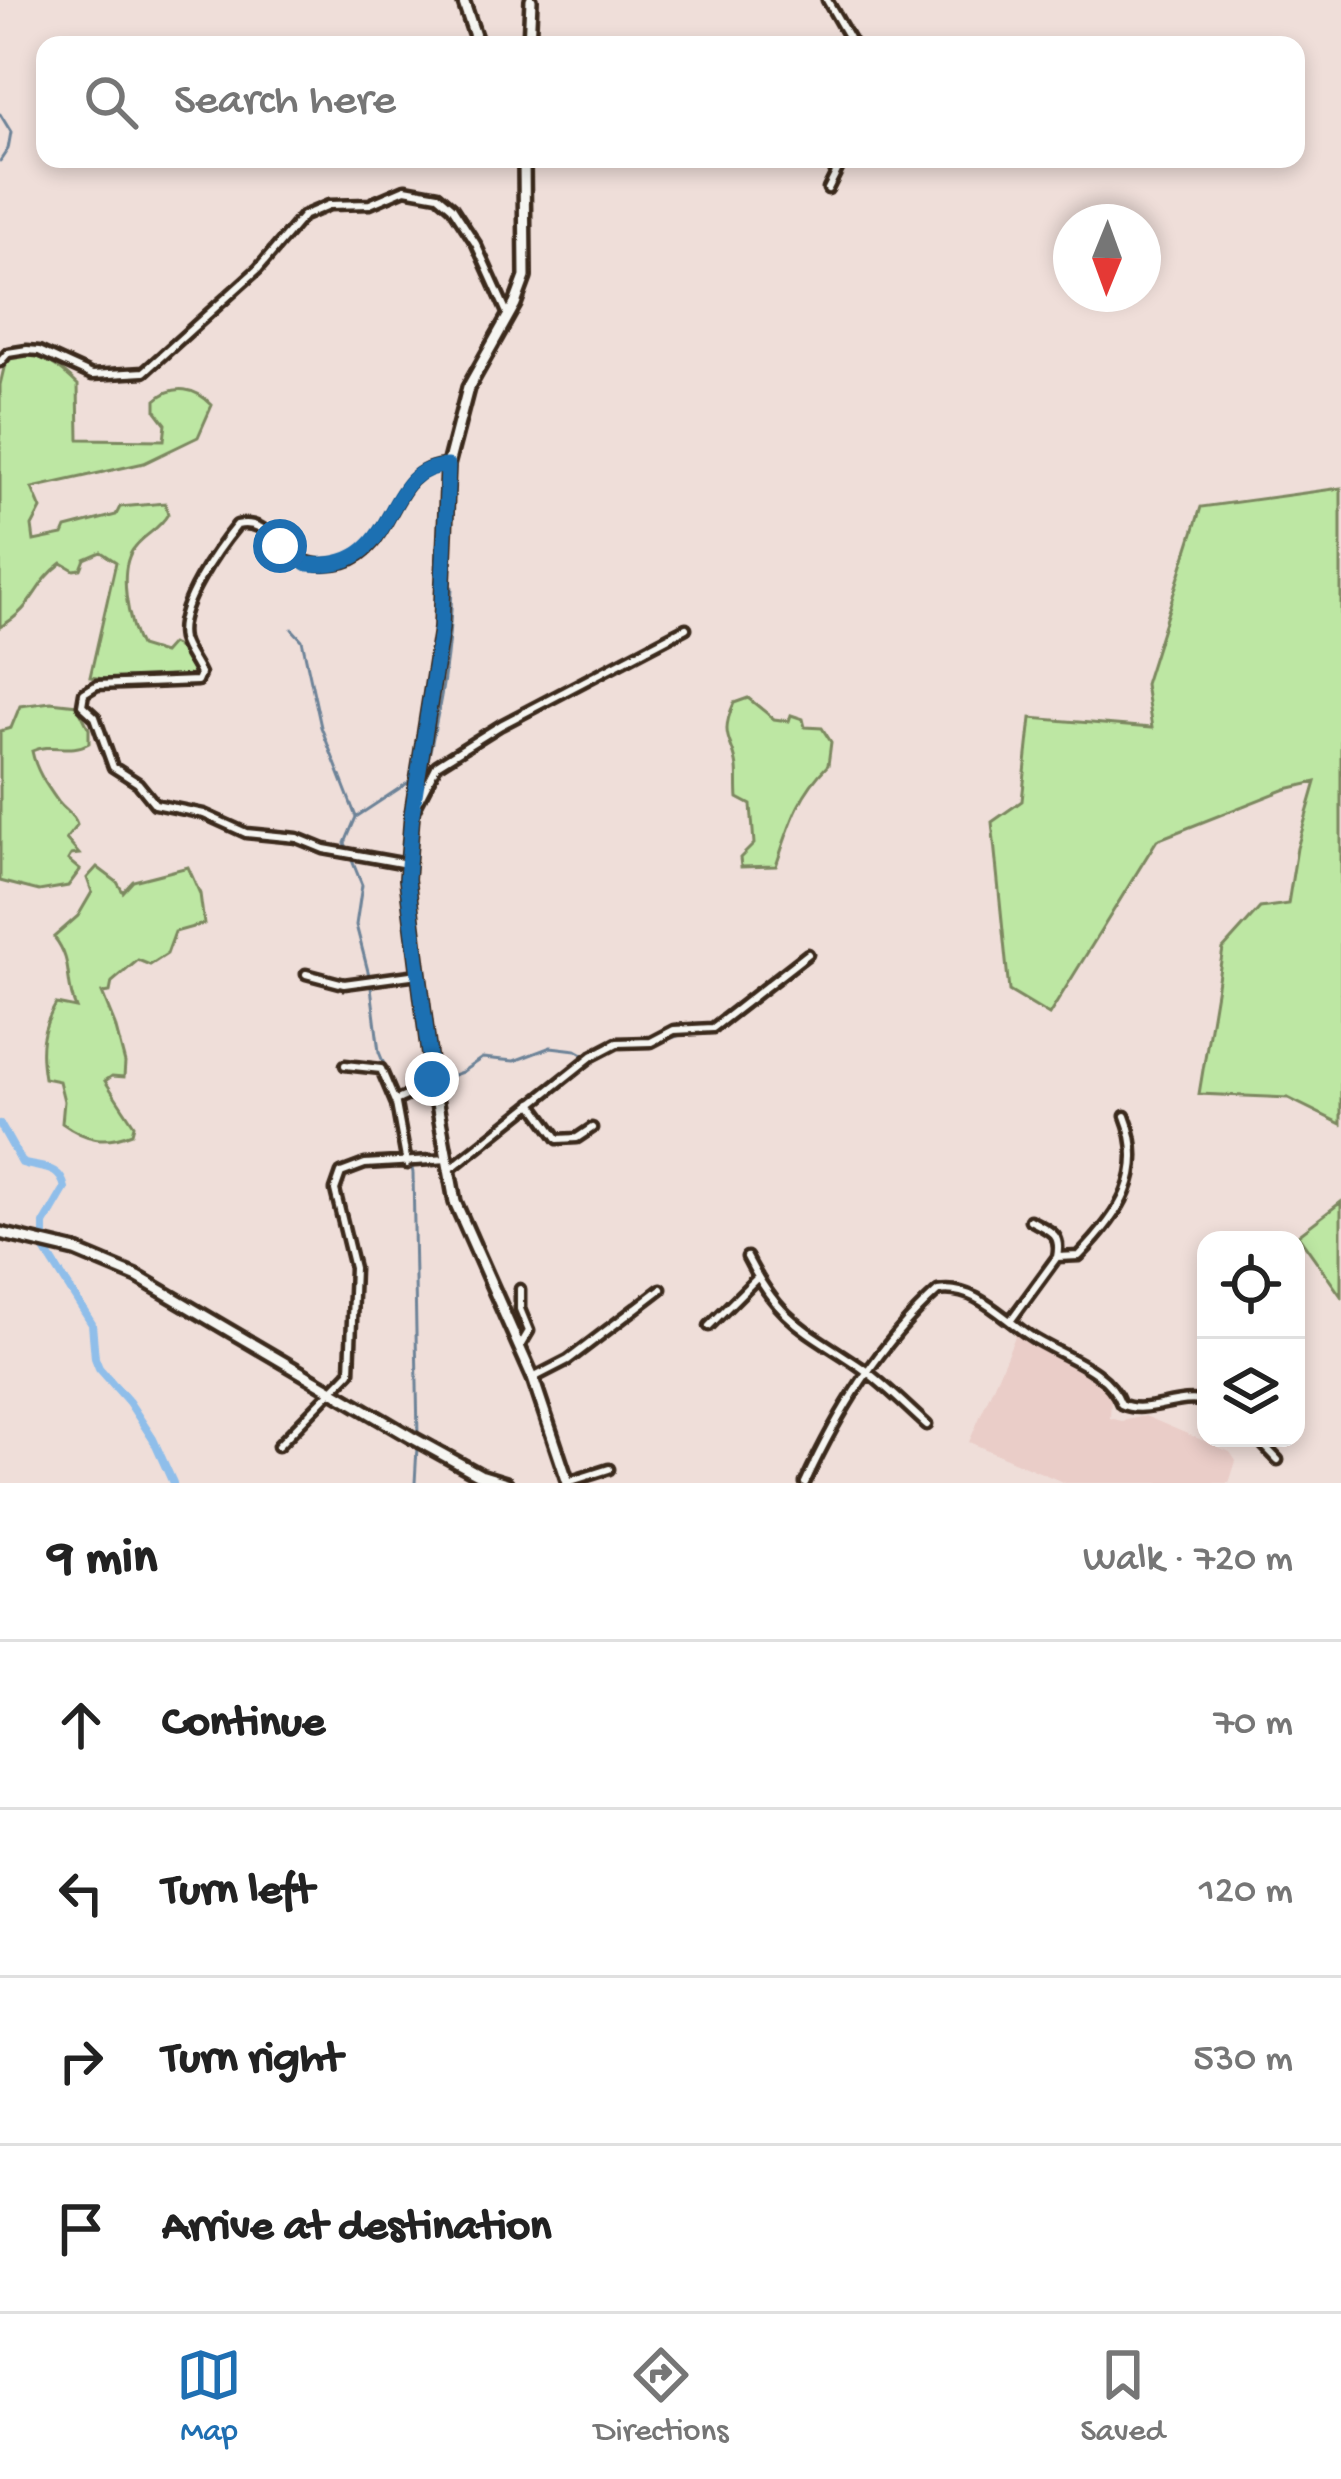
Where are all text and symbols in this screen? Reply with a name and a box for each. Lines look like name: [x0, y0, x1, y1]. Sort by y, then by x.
search box: [36, 36, 1305, 168]
icon: search: [78, 69, 144, 135]
text: Search here: [174, 76, 396, 129]
north arrow: [1053, 204, 1161, 312]
route start: [253, 519, 307, 573]
route end: [405, 1052, 459, 1106]
map controls: [1197, 1231, 1305, 1447]
button: locate: [1197, 1231, 1305, 1339]
button: layers: [1197, 1339, 1305, 1447]
text: 9 min: [48, 1531, 157, 1591]
text: Walk · 720 m: [1083, 1538, 1293, 1584]
icon: ahead: [48, 1692, 114, 1758]
text: Continue: [162, 1698, 325, 1751]
text: 70 m: [1214, 1702, 1293, 1748]
icon: left: [48, 1860, 114, 1926]
text: Turn left: [162, 1866, 314, 1919]
text: 120 m: [1199, 1870, 1293, 1916]
icon: right: [48, 2028, 114, 2094]
text: Turn right: [162, 2034, 342, 2087]
text: 530 m: [1193, 2038, 1293, 2084]
icon: arrive: [48, 2196, 114, 2262]
text: Arrive at destination: [162, 2202, 551, 2255]
tab: Map: [176, 2342, 242, 2452]
tab: Directions: [594, 2342, 728, 2452]
tab: Saved: [1080, 2342, 1165, 2452]

